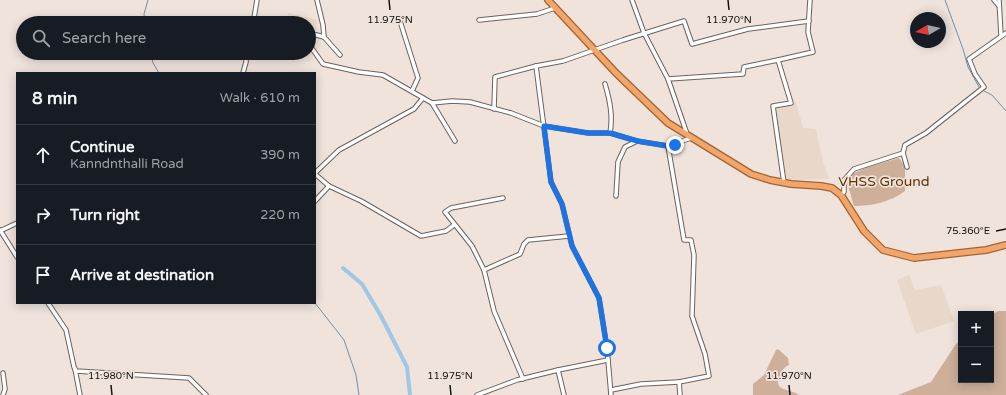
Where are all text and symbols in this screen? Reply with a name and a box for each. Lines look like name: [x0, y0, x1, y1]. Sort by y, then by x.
north arrow: [910, 12, 946, 48]
text: 11.975°N: [367, 14, 413, 26]
text: 11.970°N: [706, 14, 752, 26]
search box: [16, 16, 316, 60]
icon: search: [30, 27, 52, 49]
text: Search here: [62, 29, 146, 47]
text: 8 min: [32, 88, 77, 109]
text: Walk · 610 m: [220, 90, 300, 106]
route end: [666, 136, 684, 154]
text: Continue: [70, 138, 134, 156]
icon: ahead: [32, 144, 54, 166]
text: 390 m: [260, 147, 300, 163]
text: Kanndnthalli Road: [70, 156, 184, 172]
park label: VHSS Ground: [838, 173, 930, 190]
icon: right: [32, 204, 54, 226]
text: Turn right: [70, 206, 140, 224]
text: 220 m: [260, 207, 300, 223]
text: 75.360°E: [946, 225, 990, 237]
icon: arrive: [32, 264, 54, 286]
text: Arrive at destination: [70, 266, 214, 284]
map controls: [958, 311, 994, 383]
button: +: [958, 311, 994, 347]
route start: [598, 339, 616, 357]
button: −: [958, 347, 994, 383]
text: 11.980°N: [88, 370, 134, 382]
text: 11.975°N: [427, 370, 473, 382]
text: 11.970°N: [766, 370, 812, 382]

